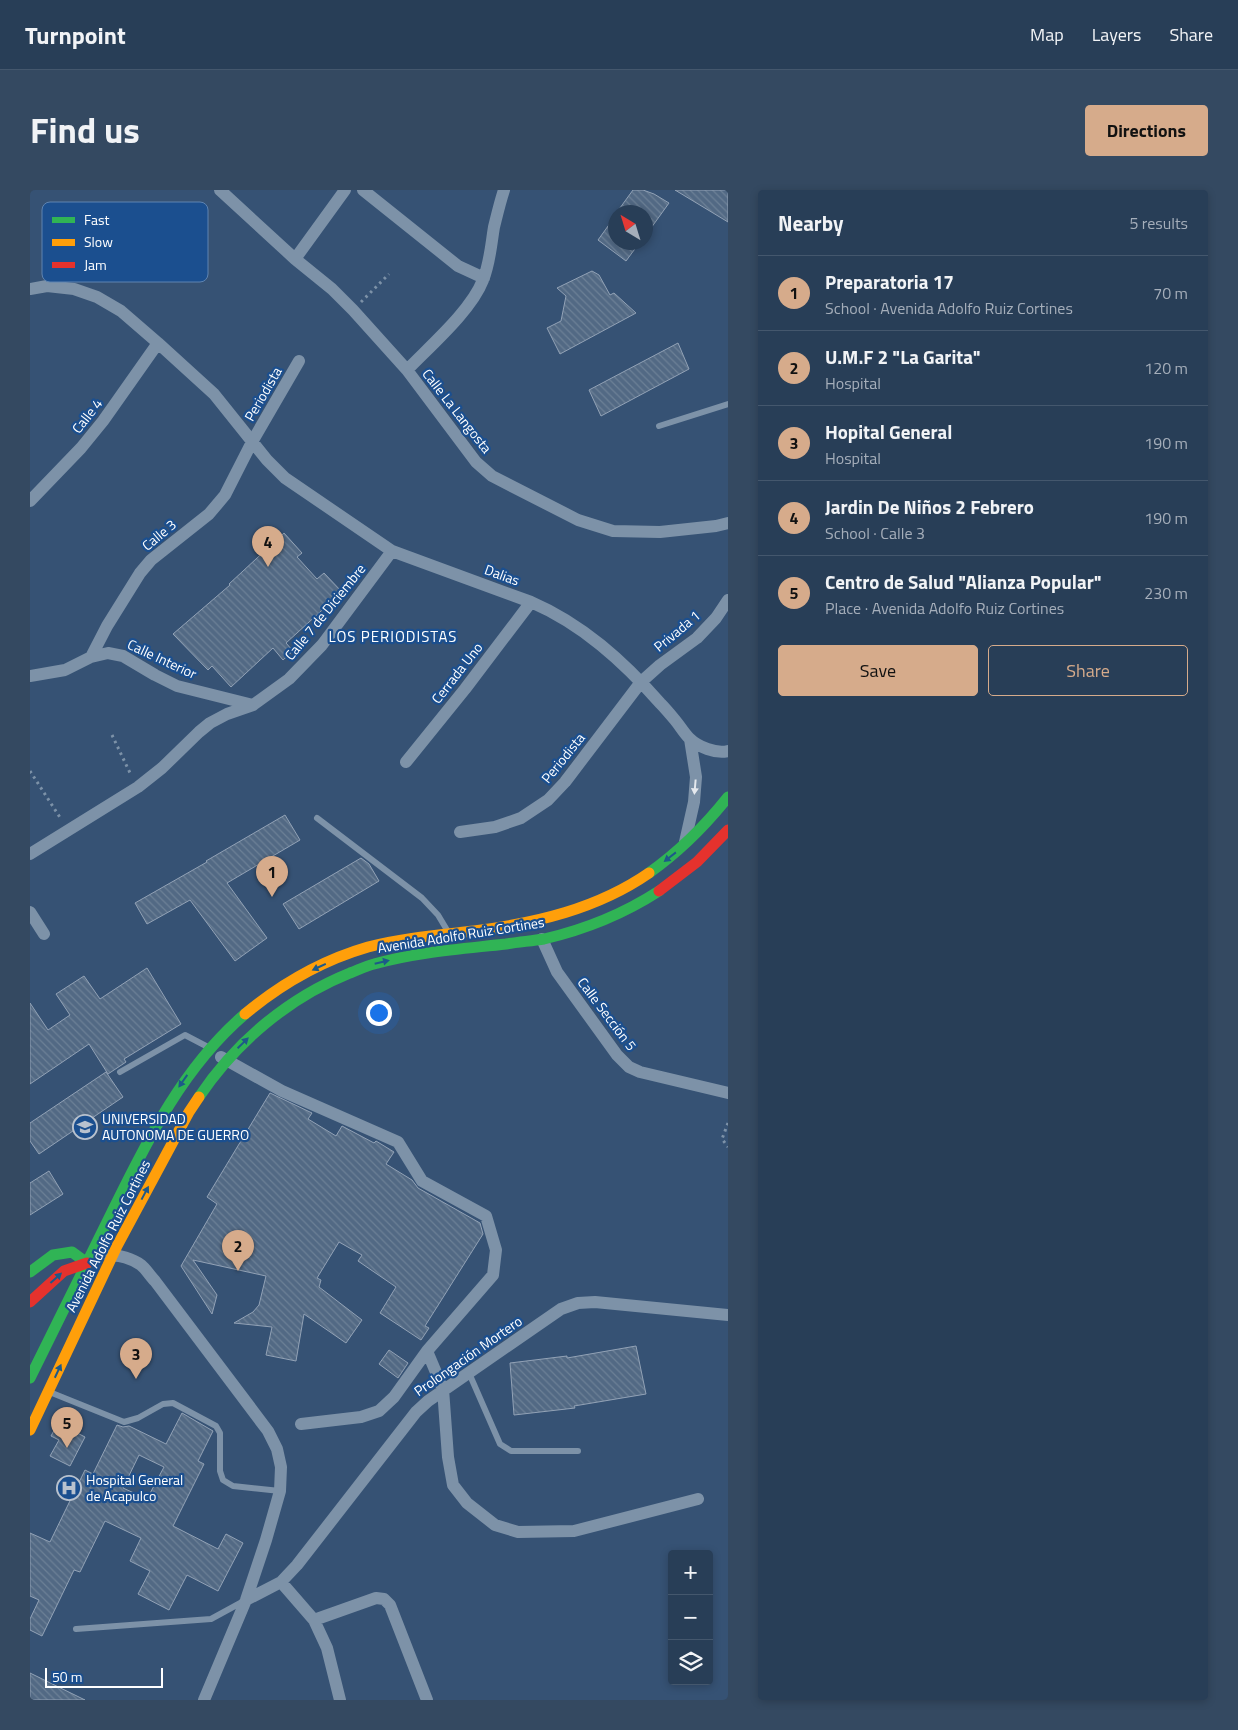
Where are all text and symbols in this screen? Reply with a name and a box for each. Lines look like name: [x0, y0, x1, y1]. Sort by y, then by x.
text: Turnpoint: [25, 17, 126, 53]
text: Map: [1030, 21, 1064, 48]
text: Layers: [1092, 21, 1141, 48]
text: Share: [1169, 21, 1213, 48]
text: Find us: [30, 103, 140, 157]
button: Directions: [1085, 105, 1208, 156]
legend: [42, 202, 208, 282]
north arrow: [608, 205, 653, 250]
text: Nearby: [778, 207, 843, 239]
text: Fast: [84, 209, 109, 230]
text: 5 results: [1129, 211, 1188, 235]
text: Slow: [84, 231, 113, 252]
text: Jam: [84, 254, 107, 275]
text: Preparatoria 17: [825, 267, 954, 296]
text: 1: [790, 281, 798, 305]
text: 70 m: [1153, 281, 1188, 305]
text: School · Avenida Adolfo Ruiz Cortines: [825, 296, 1073, 320]
text: U.M.F 2 "La Garita": [825, 342, 981, 371]
text: 2: [790, 356, 798, 380]
text: 120 m: [1144, 356, 1188, 380]
street label: Periodista: [239, 363, 287, 425]
street label: Calle La Langosta: [418, 364, 497, 457]
text: Hospital: [825, 371, 881, 395]
street label: Calle 4: [66, 394, 107, 438]
text: Hopital General: [825, 417, 952, 446]
text: 3: [790, 431, 798, 455]
text: 190 m: [1144, 431, 1188, 455]
text: Hospital: [825, 446, 881, 470]
text: Jardin De Niños 2 Febrero: [825, 492, 1034, 521]
text: 4: [790, 506, 798, 530]
text: 190 m: [1144, 506, 1188, 530]
street label: Calle 3: [137, 514, 180, 555]
text: School · Calle 3: [825, 521, 925, 545]
pin: 4: [252, 526, 284, 567]
street label: Calle 7 de Diciembre: [279, 559, 370, 664]
street label: Dalias: [482, 559, 523, 591]
text: Centro de Salud "Alianza Popular": [825, 567, 1102, 596]
text: 5: [790, 581, 798, 605]
text: 230 m: [1144, 581, 1188, 605]
text: Place · Avenida Adolfo Ruiz Cortines: [825, 596, 1064, 620]
street label: Privada 1: [649, 605, 705, 656]
district label: LOS PERIODISTAS: [329, 625, 457, 648]
street label: Calle Interior: [124, 633, 200, 684]
street label: Cerrada Uno: [426, 638, 487, 708]
button: Save: [778, 645, 978, 696]
button: Share: [988, 645, 1188, 696]
street label: Periodista: [536, 728, 590, 787]
one-way arrow: [691, 779, 699, 795]
one-way arrow: [664, 852, 677, 863]
pin: 1: [256, 856, 288, 897]
street label: Avenida Adolfo Ruiz Cortines: [376, 911, 546, 958]
one-way arrow: [374, 958, 389, 966]
one-way arrow: [312, 964, 326, 972]
street label: Calle Sección 5: [573, 973, 642, 1055]
your location: [366, 1000, 392, 1026]
one-way arrow: [236, 1037, 248, 1049]
one-way arrow: [178, 1074, 188, 1088]
place label: UNIVERSIDAD AUTONOMA DE GUERRO: [102, 1108, 249, 1145]
school or university icon: UNIVERSIDAD AUTONOMA DE GUERRO: [72, 1114, 98, 1140]
street label: Avenida Adolfo Ruiz Cortines: [60, 1156, 155, 1316]
one-way arrow: [141, 1187, 150, 1200]
pin: 2: [222, 1230, 254, 1271]
one-way arrow: [50, 1273, 62, 1284]
street label: Prolongación Mortero: [409, 1310, 526, 1401]
pin: 3: [120, 1338, 152, 1379]
one-way arrow: [54, 1363, 63, 1378]
pin: 5: [51, 1407, 83, 1448]
place label: Hospital General de Acapulco: [86, 1469, 183, 1506]
hospital icon: Hospital General de Acapulco: [56, 1475, 82, 1501]
map controls: [668, 1550, 713, 1685]
button: +: [668, 1550, 713, 1595]
button: −: [668, 1595, 713, 1640]
button: layers: [668, 1640, 713, 1685]
scale bar: [45, 1665, 162, 1688]
text: 50 m: [52, 1666, 82, 1687]

